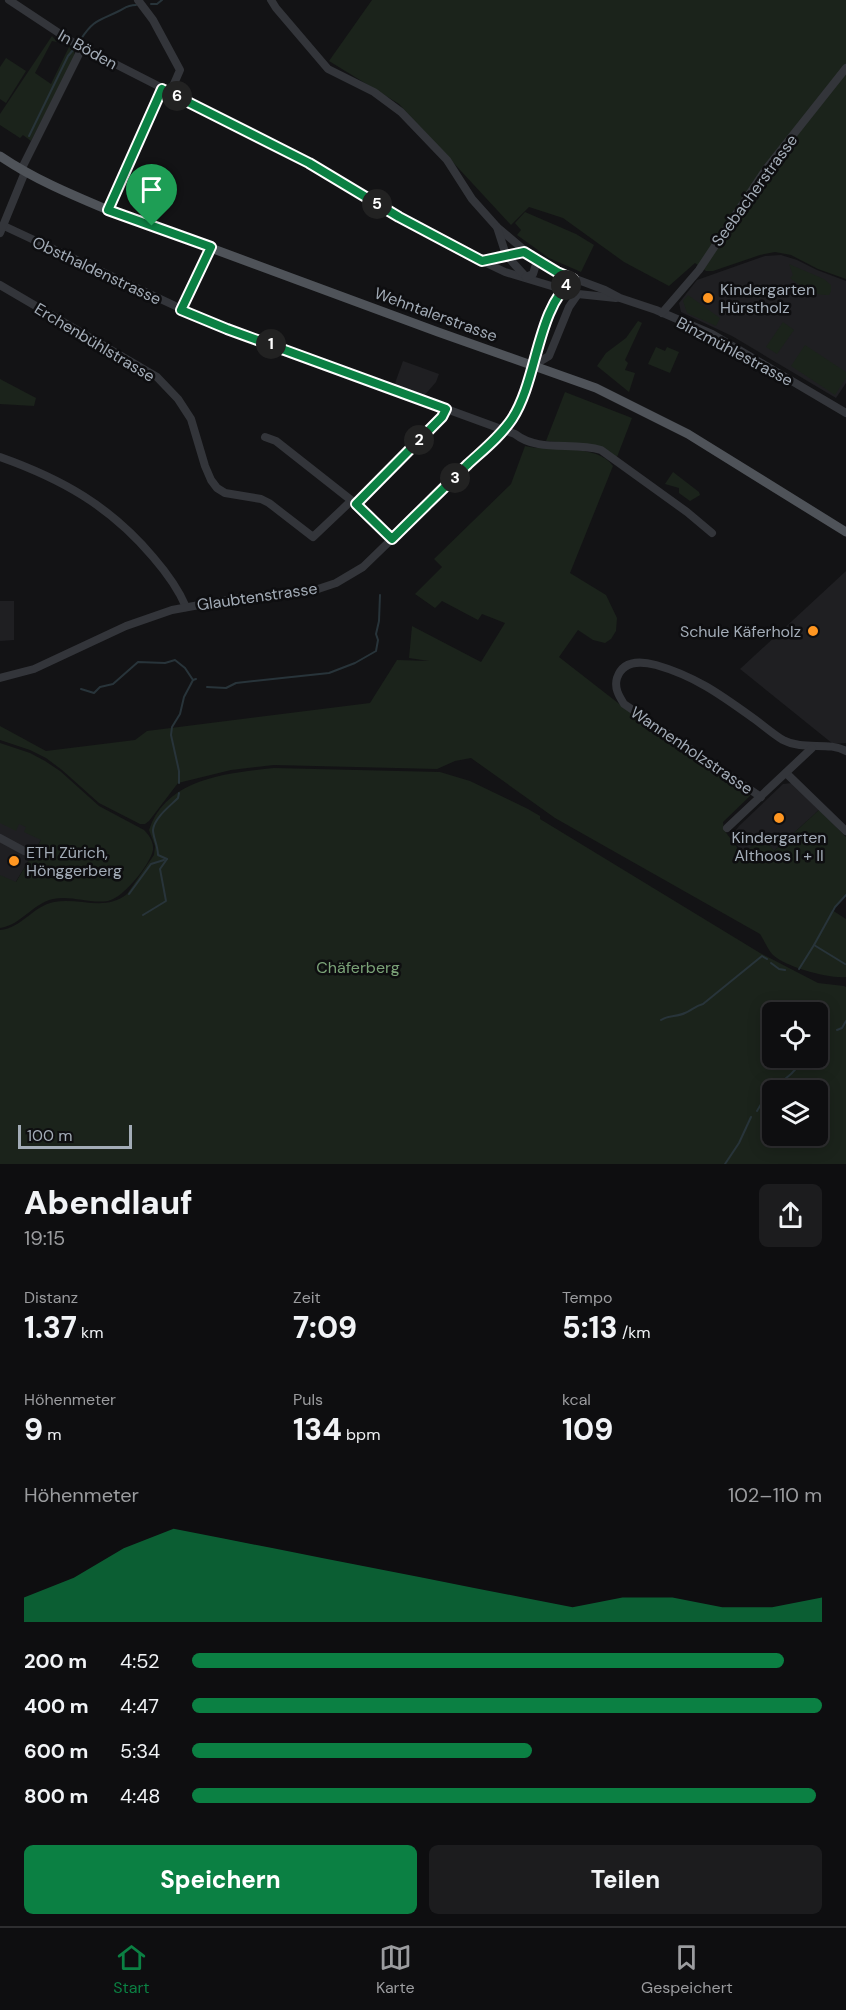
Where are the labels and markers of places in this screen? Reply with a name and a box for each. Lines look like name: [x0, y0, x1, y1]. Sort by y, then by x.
pin: 6: [162, 81, 192, 111]
pin: [126, 164, 177, 226]
pin: 5: [362, 189, 392, 219]
pin: 4: [551, 270, 581, 300]
place label: Kindergarten Hürstholz: [720, 279, 815, 318]
marker: Kindergarten Hürstholz: [701, 291, 715, 305]
pin: 1: [256, 329, 286, 359]
pin: 2: [404, 425, 434, 455]
pin: 3: [440, 463, 470, 493]
place label: Schule Käferholz: [680, 621, 801, 642]
marker: Schule Käferholz: [806, 624, 820, 638]
marker: Kindergarten Althoos I + II: [772, 811, 786, 825]
place label: Kindergarten Althoos I + II: [731, 827, 827, 866]
place label: ETH Zürich, Hönggerberg: [26, 842, 122, 881]
marker: ETH Zürich, Hönggerberg: [7, 854, 21, 868]

